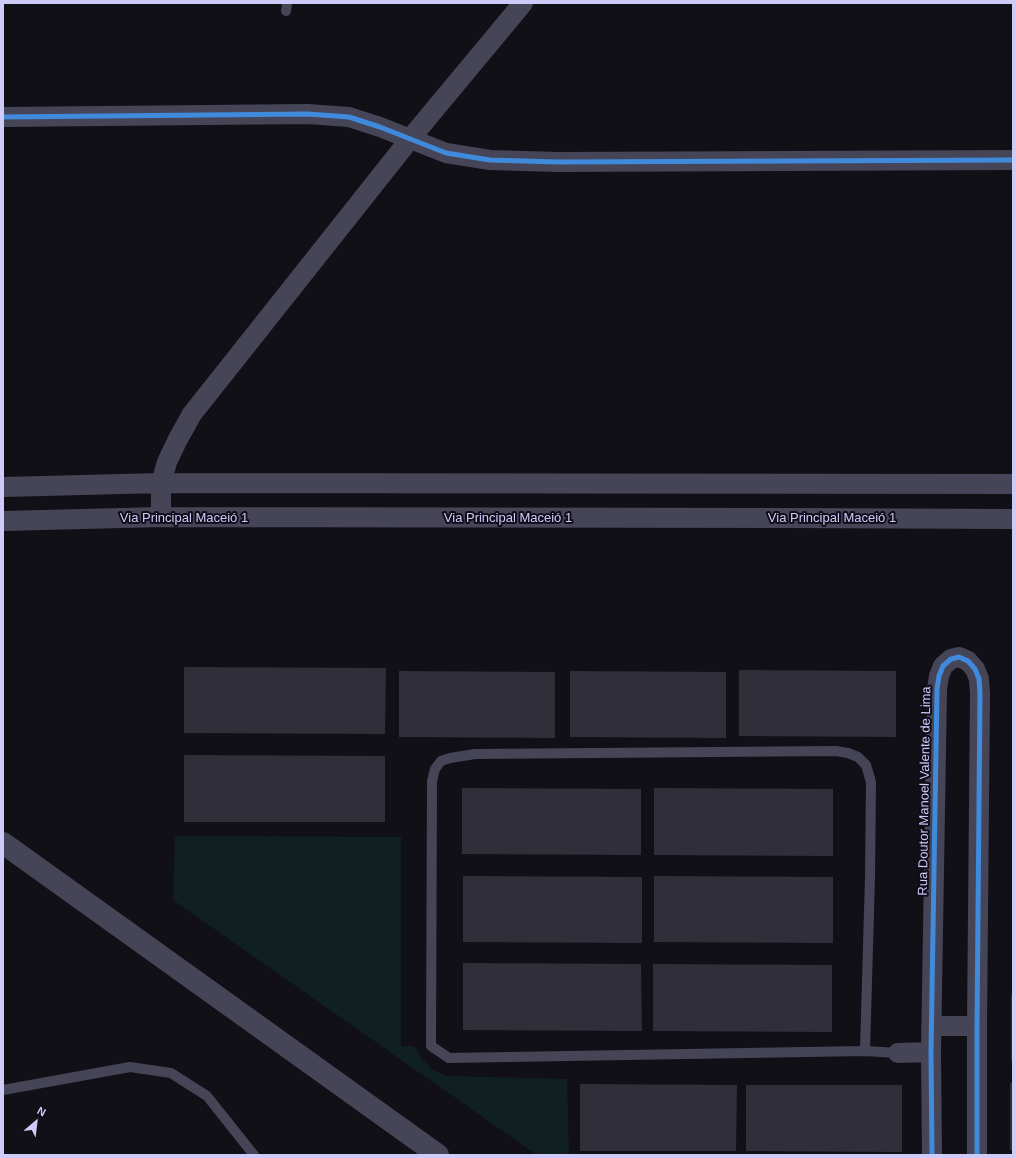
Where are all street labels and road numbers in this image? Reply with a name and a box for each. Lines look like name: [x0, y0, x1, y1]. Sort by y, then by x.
street label: Via Principal Maceió 1: [120, 510, 248, 526]
street label: Via Principal Maceió 1: [444, 510, 572, 526]
street label: Via Principal Maceió 1: [768, 510, 896, 526]
street label: Rua Doutor Manoel Valente de Lima: [915, 686, 935, 896]

